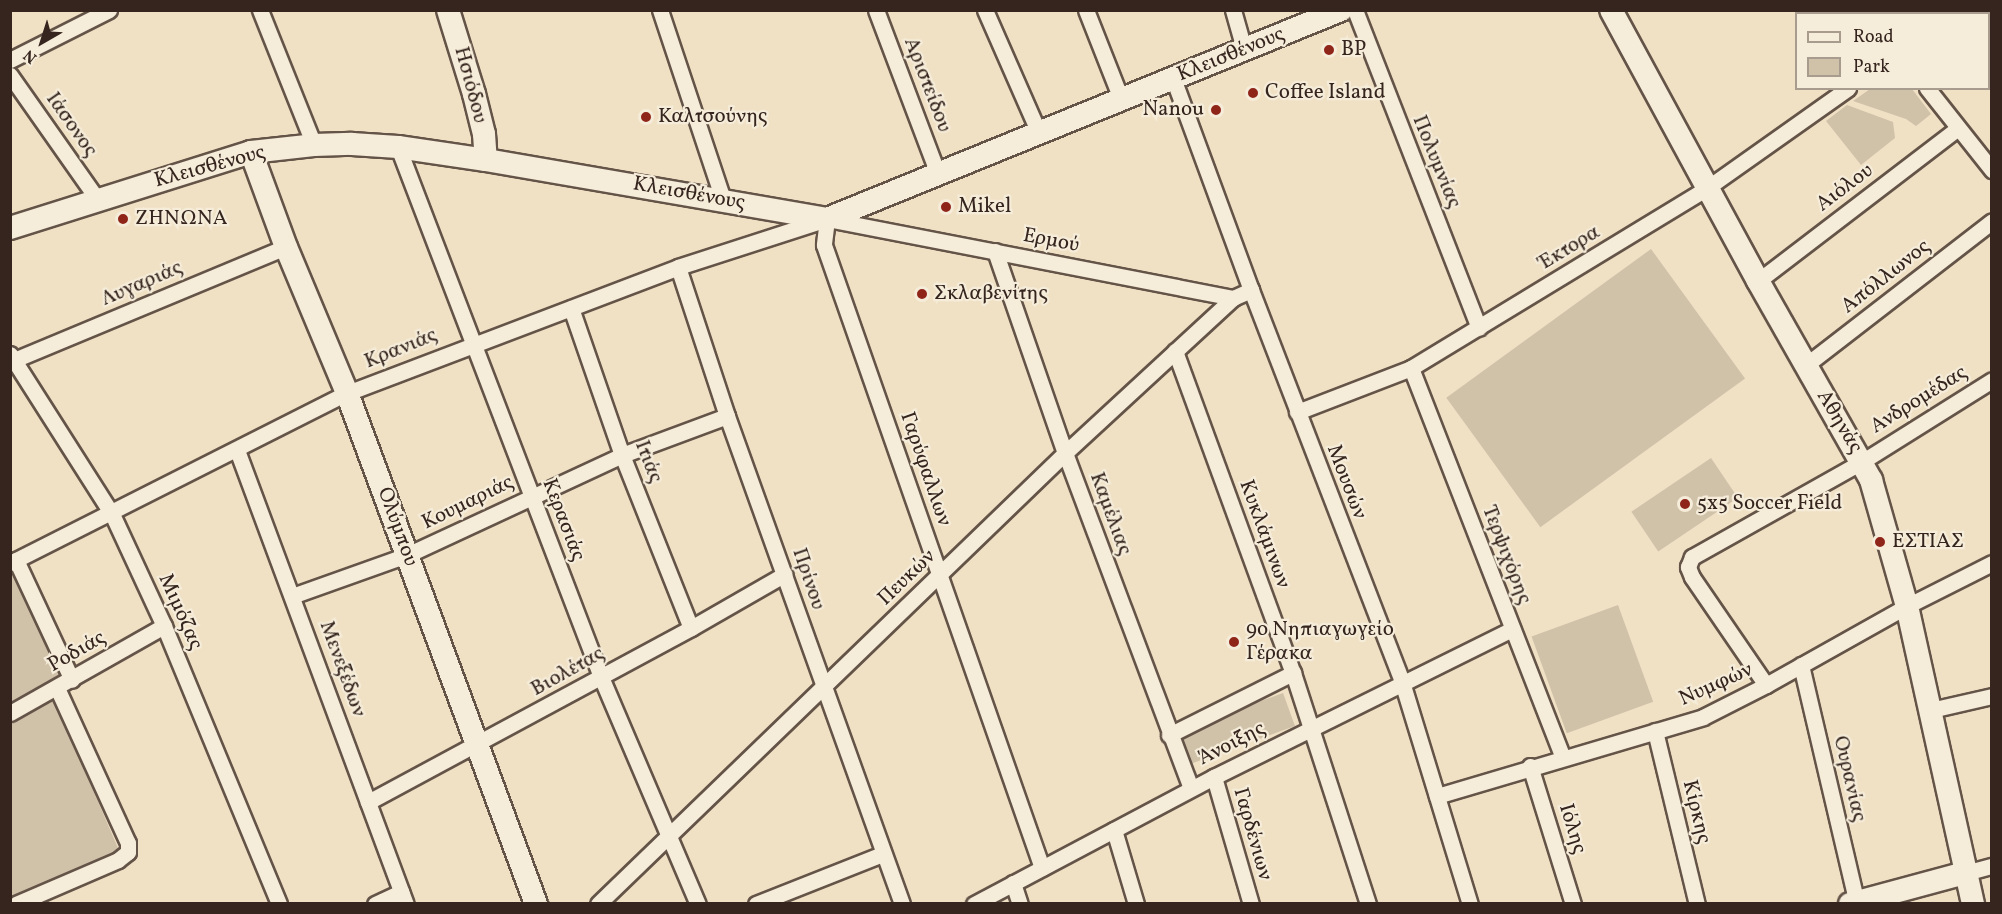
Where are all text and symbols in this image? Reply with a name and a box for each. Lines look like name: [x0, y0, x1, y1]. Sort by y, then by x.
north arrow: [12, 12, 72, 72]
legend: [1795, 12, 1990, 90]
street label: Κλεισθένους: [1174, 22, 1288, 88]
text: Road: [1853, 25, 1894, 50]
street label: Αριστείδου: [897, 34, 957, 136]
place label: BP: [1341, 37, 1366, 63]
marker: BP: [1322, 43, 1336, 57]
text: N: [19, 44, 42, 68]
street label: Ησιόδου: [448, 44, 492, 126]
text: Park: [1853, 55, 1890, 80]
place label: Coffee Island: [1265, 80, 1385, 106]
marker: Coffee Island: [1246, 86, 1260, 100]
street label: Ιάσονος: [40, 88, 102, 162]
place label: Nanou: [1142, 97, 1204, 123]
marker: Nanou: [1209, 103, 1223, 117]
place label: Καλτσούνης: [658, 104, 768, 130]
marker: Καλτσούνης: [639, 110, 653, 124]
street label: Πολυμνίας: [1406, 112, 1466, 212]
street label: Κλεισθένους: [152, 140, 268, 194]
street label: Αιόλου: [1811, 158, 1879, 218]
street label: Κλεισθένους: [631, 172, 747, 216]
place label: Mikel: [958, 194, 1011, 220]
marker: Mikel: [939, 200, 953, 214]
place label: ΖΗΝΩΝΑ: [135, 206, 227, 232]
marker: ΖΗΝΩΝΑ: [116, 212, 130, 226]
street label: Έκτορα: [1535, 220, 1605, 276]
street label: Ερμού: [1021, 223, 1081, 259]
street label: Απόλλωνος: [1836, 234, 1936, 320]
street label: Λυγαριάς: [98, 256, 186, 312]
place label: Σκλαβενίτης: [934, 281, 1048, 307]
marker: Σκλαβενίτης: [915, 287, 929, 301]
street label: Κρανιάς: [361, 323, 441, 375]
street label: Ανδρομέδας: [1866, 360, 1972, 440]
street label: Αθηνάς: [1810, 386, 1868, 458]
street label: Γαρύφαλλων: [894, 409, 956, 529]
street label: Ιτιάς: [628, 437, 668, 487]
street label: Μουσών: [1320, 441, 1372, 523]
street label: Καμέλιας: [1083, 469, 1137, 559]
street label: Κουμαριάς: [418, 470, 518, 536]
street label: Κερασιάς: [536, 475, 590, 565]
street label: Κυκλάμινων: [1233, 476, 1295, 592]
street label: Ολύμπου: [371, 484, 423, 570]
place label: 5x5 Soccer Field: [1697, 491, 1842, 517]
marker: 5x5 Soccer Field: [1678, 497, 1692, 511]
street label: Τερψιχόρης: [1476, 502, 1536, 608]
place label: ΕΣΤΙΑΣ: [1892, 529, 1964, 555]
marker: ΕΣΤΙΑΣ: [1873, 535, 1887, 549]
street label: Πρίνου: [786, 545, 830, 613]
street label: Πευκών: [873, 545, 941, 611]
street label: Μιμόζας: [152, 570, 208, 654]
place label: 9ο Νηπιαγωγείο Γέρακα: [1246, 617, 1394, 667]
street label: Μενεξέδων: [313, 618, 371, 720]
street label: Ροδιάς: [44, 625, 110, 679]
marker: 9ο Νηπιαγωγείο Γέρακα: [1227, 635, 1241, 649]
street label: Βιολέτας: [527, 642, 609, 702]
street label: Νυμφών: [1675, 658, 1757, 712]
street label: Άνοιξης: [1194, 716, 1270, 772]
street label: Ουρανίας: [1827, 734, 1871, 824]
street label: Κίρκης: [1676, 778, 1716, 846]
street label: Γαρδένιων: [1227, 785, 1277, 883]
street label: Ιόλης: [1552, 801, 1592, 857]

